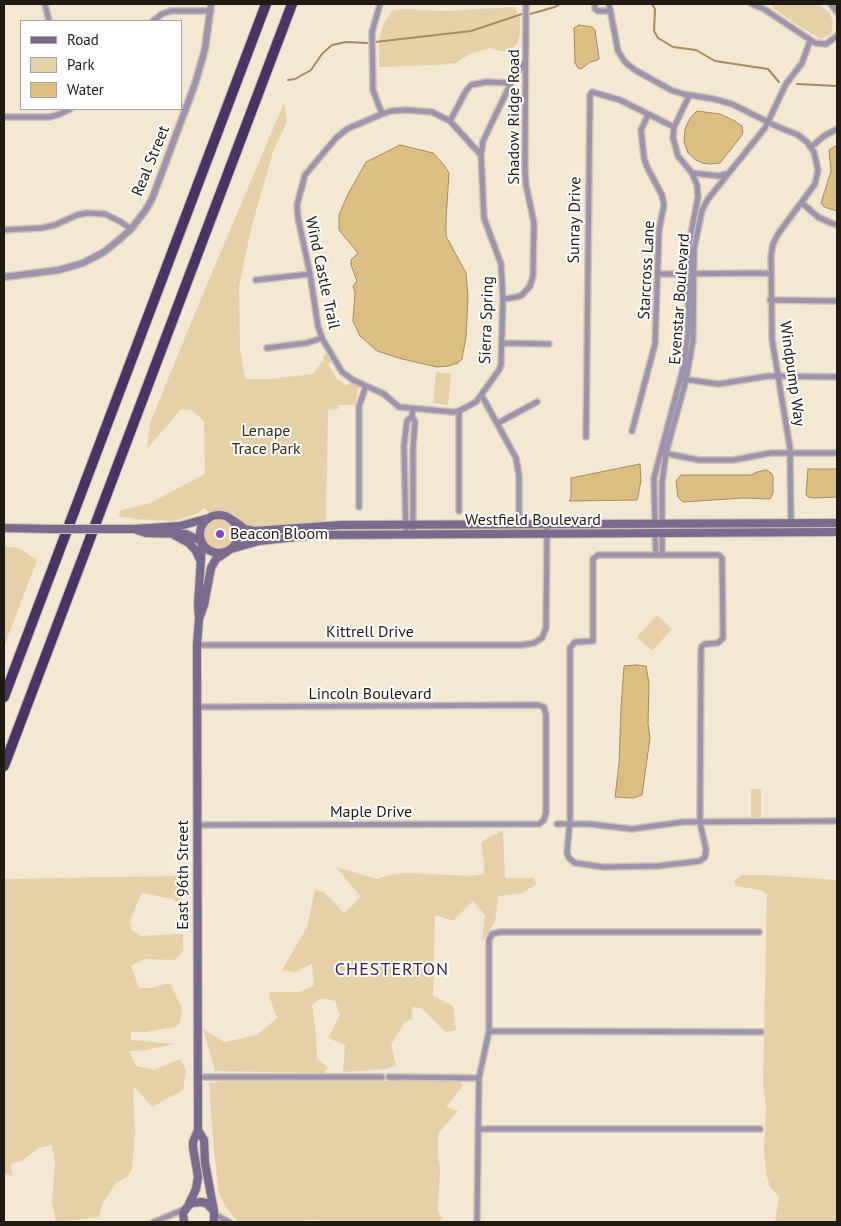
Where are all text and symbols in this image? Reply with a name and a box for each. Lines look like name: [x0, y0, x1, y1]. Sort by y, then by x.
legend: [20, 20, 182, 110]
text: Road: [67, 30, 99, 49]
street label: Shadow Ridge Road: [504, 49, 524, 185]
text: Park: [67, 55, 95, 74]
text: Water: [67, 80, 104, 99]
street label: Real Street: [128, 123, 174, 199]
street label: Sunray Drive: [565, 176, 585, 264]
street label: Wind Castle Trail: [301, 215, 343, 331]
street label: Starcross Lane: [635, 220, 659, 320]
street label: Evenstar Boulevard: [666, 233, 694, 365]
street label: Sierra Spring: [476, 276, 498, 364]
street label: Windpump Way: [775, 320, 809, 428]
park label: Lenape Trace Park: [231, 421, 301, 459]
street label: Westfield Boulevard: [465, 510, 601, 530]
place label: Beacon Bloom: [230, 524, 328, 544]
marker: Beacon Bloom: [214, 528, 226, 540]
street label: Kittrell Drive: [326, 622, 414, 642]
street label: Lincoln Boulevard: [308, 684, 432, 704]
street label: Maple Drive: [330, 802, 412, 822]
street label: East 96th Street: [173, 820, 193, 930]
district label: CHESTERTON: [334, 959, 450, 981]

